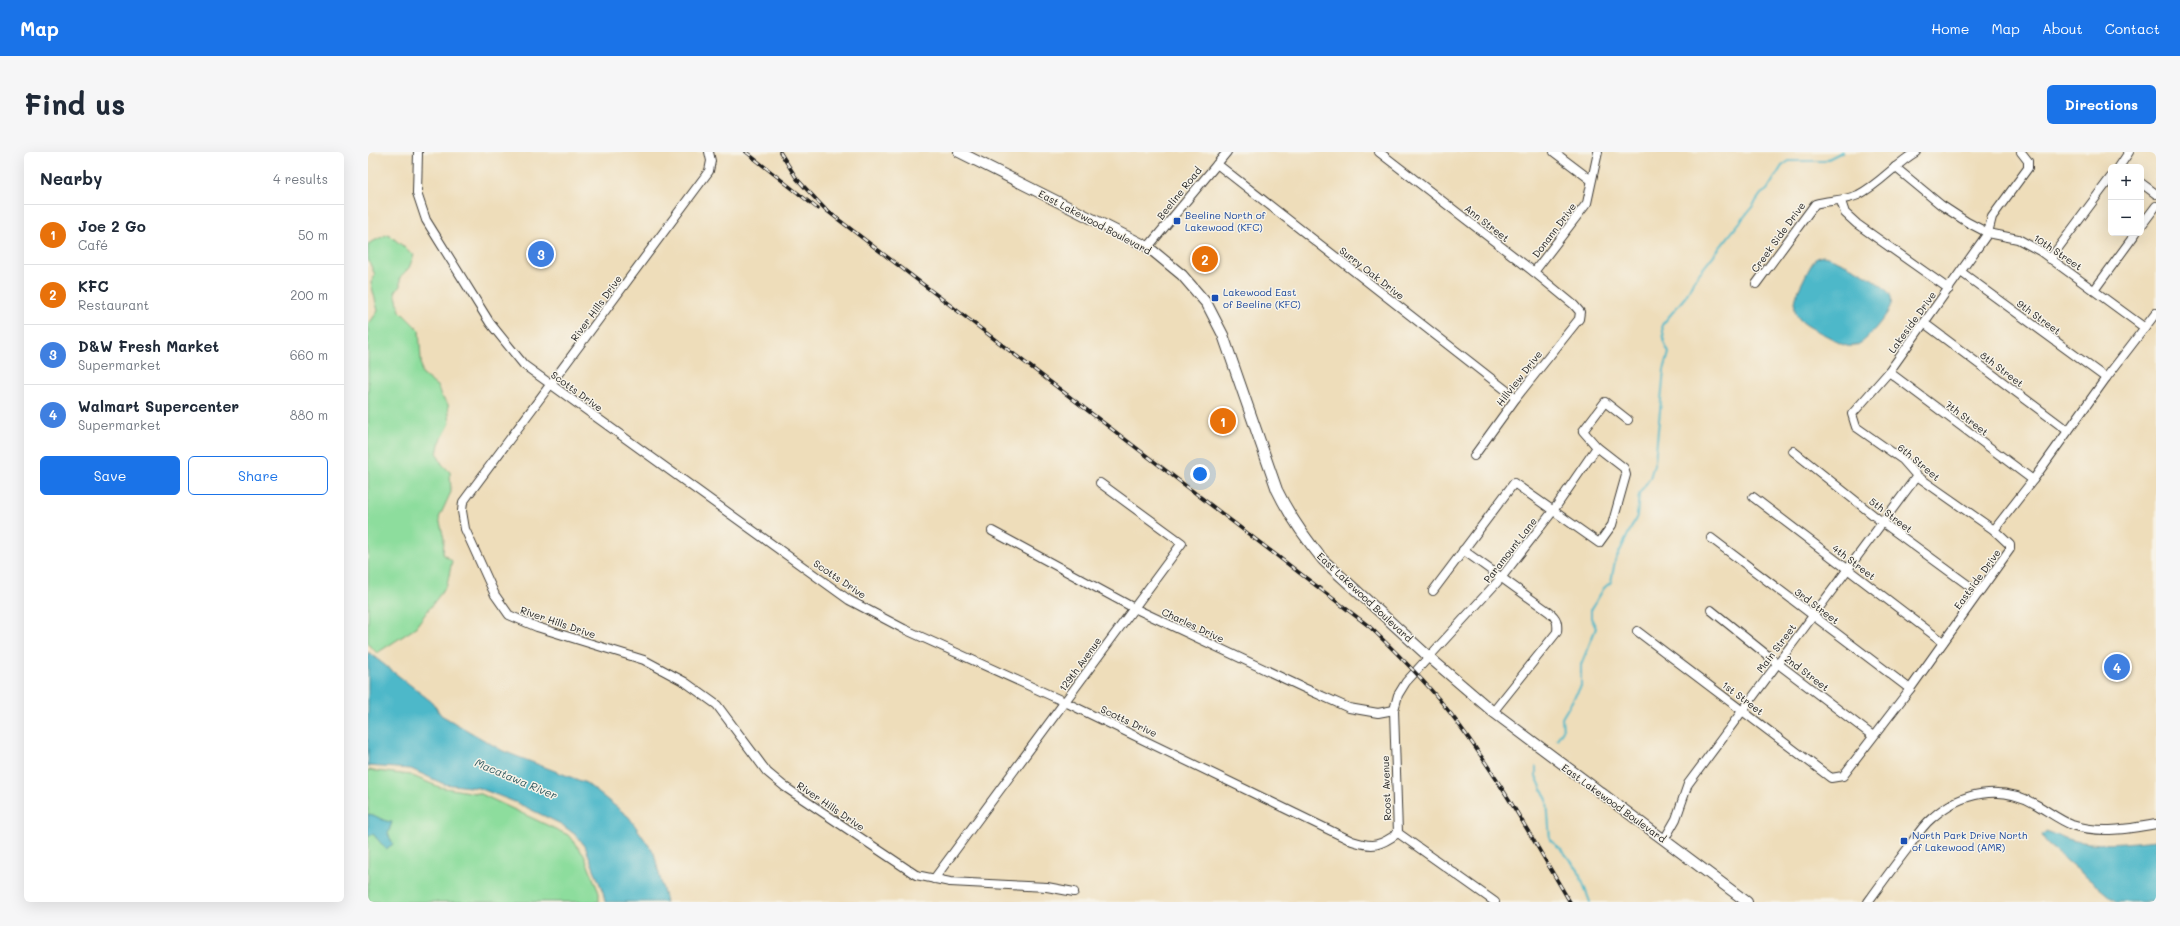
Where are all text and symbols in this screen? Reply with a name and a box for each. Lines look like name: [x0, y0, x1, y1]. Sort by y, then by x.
text: Map: [20, 16, 59, 41]
text: Home: [1931, 19, 1969, 38]
text: Map: [1991, 19, 2020, 38]
text: About: [2042, 19, 2083, 38]
text: Contact: [2105, 19, 2160, 38]
button: Directions: [2047, 85, 2156, 124]
text: Find us: [24, 86, 125, 122]
street label: Beeline Road: [1153, 164, 1205, 222]
map controls: [2108, 164, 2144, 236]
button: +: [2108, 164, 2144, 200]
text: Nearby: [40, 167, 102, 189]
text: 4 results: [273, 170, 328, 187]
street label: East Lakewood Boulevard: [1036, 186, 1154, 258]
street label: Creek Side Drive: [1748, 199, 1808, 275]
street label: Donann Drive: [1529, 200, 1579, 260]
button: −: [2108, 200, 2144, 236]
street label: Ann Street: [1462, 201, 1512, 245]
place label: Beeline North of Lakewood (KFC): [1185, 208, 1267, 234]
text: Joe 2 Go: [78, 216, 146, 236]
marker: Beeline North of Lakewood (KFC): [1172, 216, 1182, 226]
text: 1: [50, 226, 56, 243]
text: 50 m: [298, 226, 328, 243]
street label: 10th Street: [2031, 231, 2085, 273]
text: Café: [78, 236, 108, 253]
pin: 3: [528, 239, 554, 269]
street label: Surry Oak Drive: [1337, 243, 1407, 303]
pin: 2: [1192, 244, 1218, 274]
street label: River Hills Drive: [567, 272, 625, 344]
text: KFC: [78, 276, 109, 296]
place label: Lakewood East of Beeline (KFC): [1223, 285, 1301, 311]
text: 2: [49, 286, 57, 303]
text: 200 m: [290, 286, 328, 303]
street label: Lakeside Drive: [1885, 288, 1939, 356]
marker: Lakewood East of Beeline (KFC): [1210, 293, 1220, 303]
text: Restaurant: [78, 296, 149, 313]
street label: 9th Street: [2014, 296, 2064, 338]
text: D&W Fresh Market: [78, 336, 219, 356]
text: 3: [49, 346, 57, 363]
text: 660 m: [290, 346, 328, 363]
street label: Hillview Drive: [1493, 347, 1545, 409]
street label: 8th Street: [1977, 348, 2027, 390]
text: Supermarket: [78, 356, 161, 373]
street label: Scotts Drive: [548, 367, 606, 415]
text: Walmart Supercenter: [78, 396, 239, 416]
street label: 7th Street: [1943, 397, 1991, 439]
text: 4: [49, 406, 57, 423]
text: 880 m: [290, 406, 328, 423]
pin: 1: [1210, 406, 1236, 436]
text: Supermarket: [78, 416, 161, 433]
street label: 6th Street: [1895, 440, 1943, 484]
button: Save: [40, 456, 180, 495]
button: Share: [188, 456, 328, 495]
your location: [1190, 464, 1210, 484]
street label: 5th Street: [1866, 494, 1916, 536]
street label: Paramount Lane: [1480, 514, 1540, 586]
street label: 4th Street: [1829, 541, 1879, 583]
street label: Eastside Drive: [1950, 546, 2004, 612]
street label: East Lakewood Boulevard: [1314, 549, 1416, 645]
street label: Scotts Drive: [811, 556, 869, 602]
street label: 3rd Street: [1792, 585, 1842, 627]
street label: River Hills Drive: [518, 603, 598, 641]
street label: Charles Drive: [1160, 604, 1226, 646]
street label: Main Street: [1753, 621, 1799, 675]
street label: 129th Avenue: [1056, 634, 1104, 694]
street label: 2nd Street: [1782, 652, 1832, 694]
pin: 4: [2104, 652, 2130, 682]
street label: 1st Street: [1719, 678, 1767, 718]
street label: Scotts Drive: [1099, 702, 1159, 740]
water label: Macatawa River: [473, 754, 560, 803]
street label: Roost Avenue: [1378, 755, 1394, 821]
street label: East Lakewood Boulevard: [1559, 760, 1669, 846]
street label: River Hills Drive: [794, 778, 868, 834]
place label: North Park Drive North of Lakewood (AMR): [1912, 828, 2028, 854]
marker: North Park Drive North of Lakewood (AMR): [1899, 836, 1909, 846]

